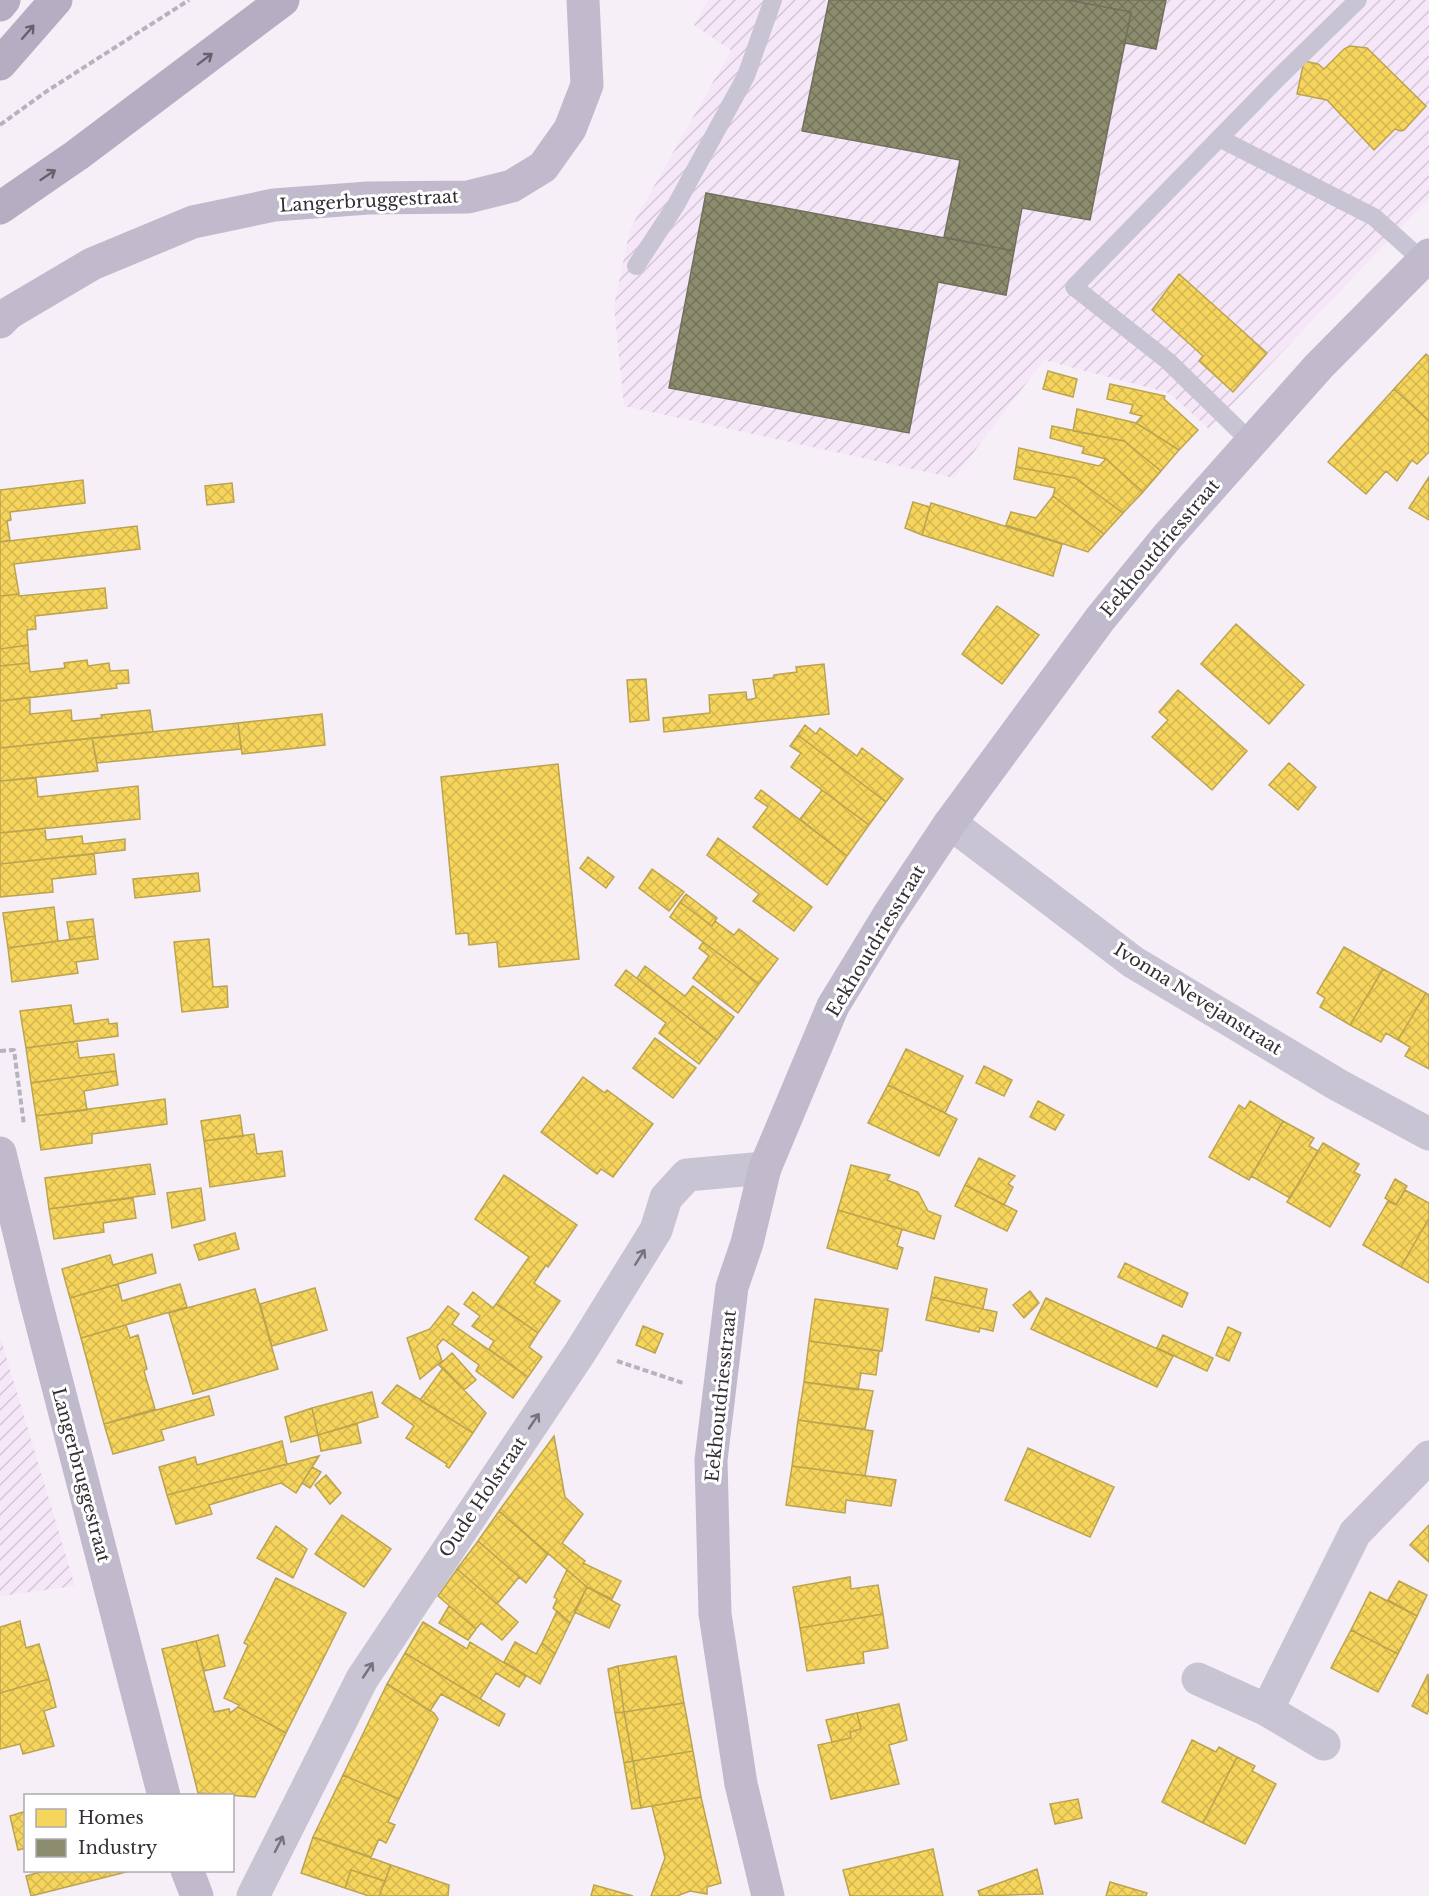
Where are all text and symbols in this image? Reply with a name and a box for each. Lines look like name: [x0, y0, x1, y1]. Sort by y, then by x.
one-way arrow: [21, 25, 35, 40]
one-way arrow: [196, 53, 212, 65]
one-way arrow: [39, 169, 56, 181]
street label: Langerbruggestraat: [279, 185, 459, 217]
street label: Eekhoutdriesstraat: [1096, 474, 1224, 621]
street label: Eekhoutdriesstraat: [822, 861, 930, 1021]
street label: Ivonna Nevejanstraat: [1110, 938, 1286, 1060]
one-way arrow: [633, 1248, 646, 1265]
street label: Eekhoutdriesstraat: [701, 1309, 741, 1483]
street label: Langerbruggestraat: [47, 1385, 115, 1565]
one-way arrow: [528, 1412, 541, 1429]
street label: Oude Holstraat: [435, 1432, 532, 1562]
one-way arrow: [362, 1662, 374, 1679]
legend: [24, 1794, 234, 1872]
text: Homes: [78, 1807, 144, 1829]
one-way arrow: [274, 1835, 285, 1853]
text: Industry: [78, 1837, 158, 1859]

